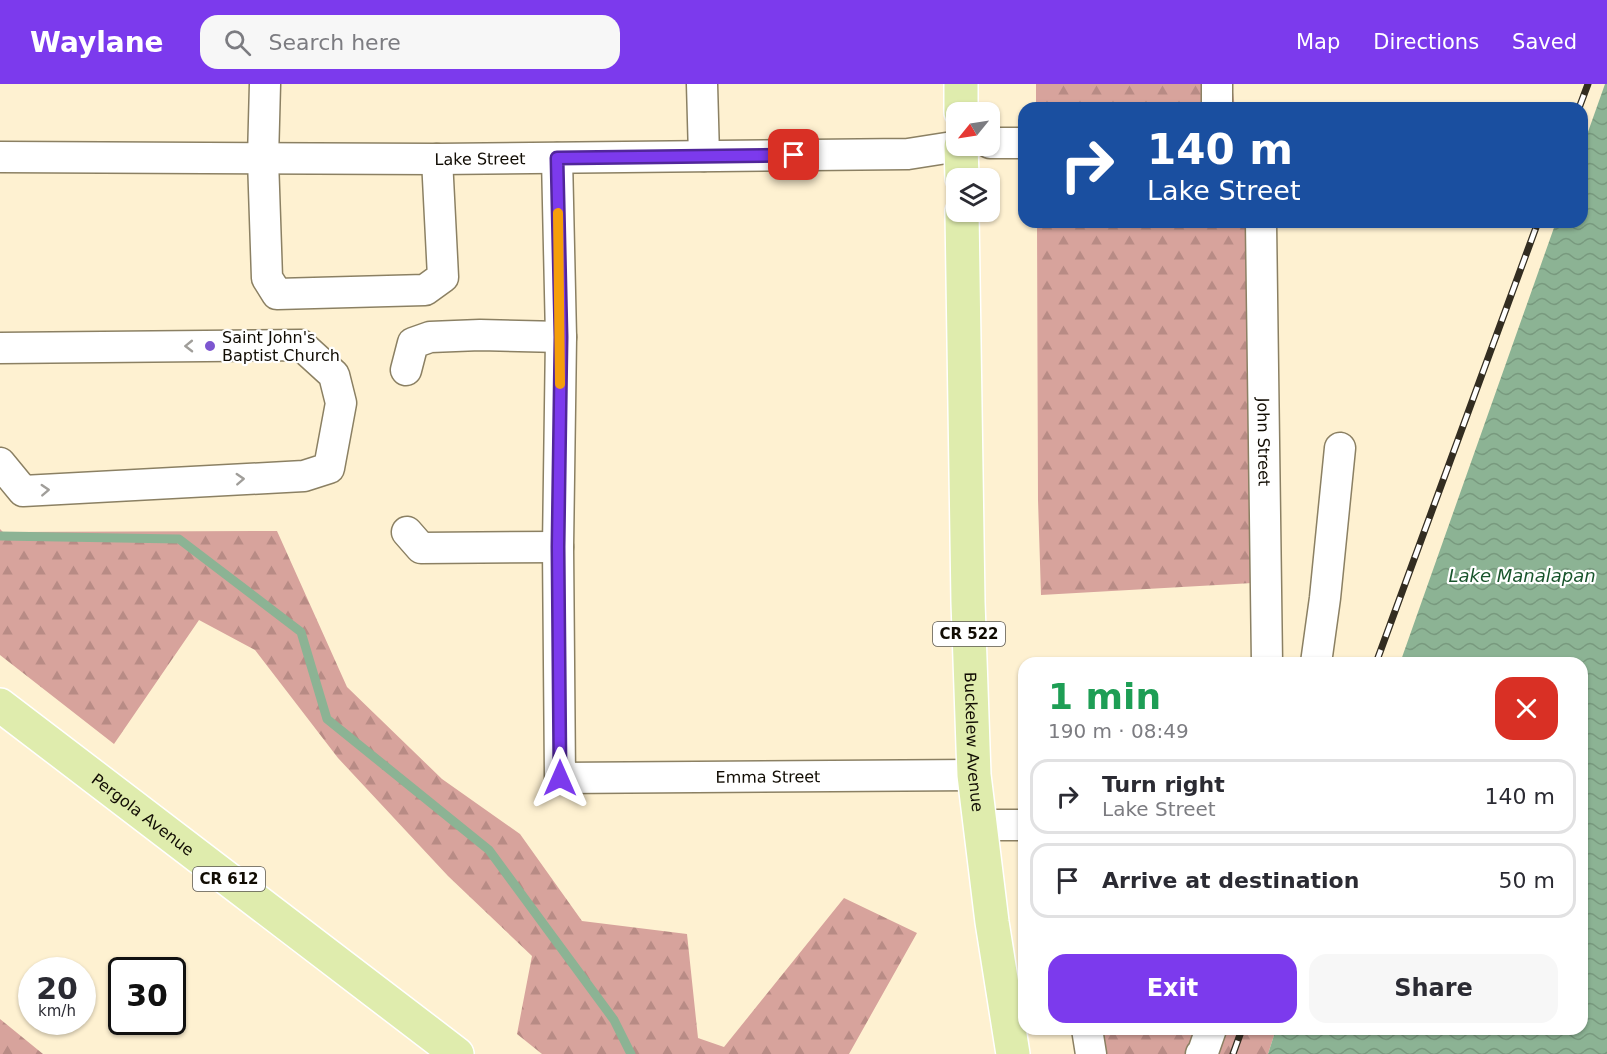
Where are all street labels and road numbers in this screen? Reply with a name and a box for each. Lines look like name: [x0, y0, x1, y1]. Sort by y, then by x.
street label: Lake Street: [434, 149, 526, 169]
street label: John Street: [1253, 397, 1274, 486]
road number: CR 522: [933, 622, 1005, 646]
street label: Buckelew Avenue: [960, 671, 987, 813]
street label: Emma Street: [715, 767, 820, 787]
street label: Pergola Avenue: [88, 769, 198, 860]
road number: CR 612: [193, 867, 265, 891]

